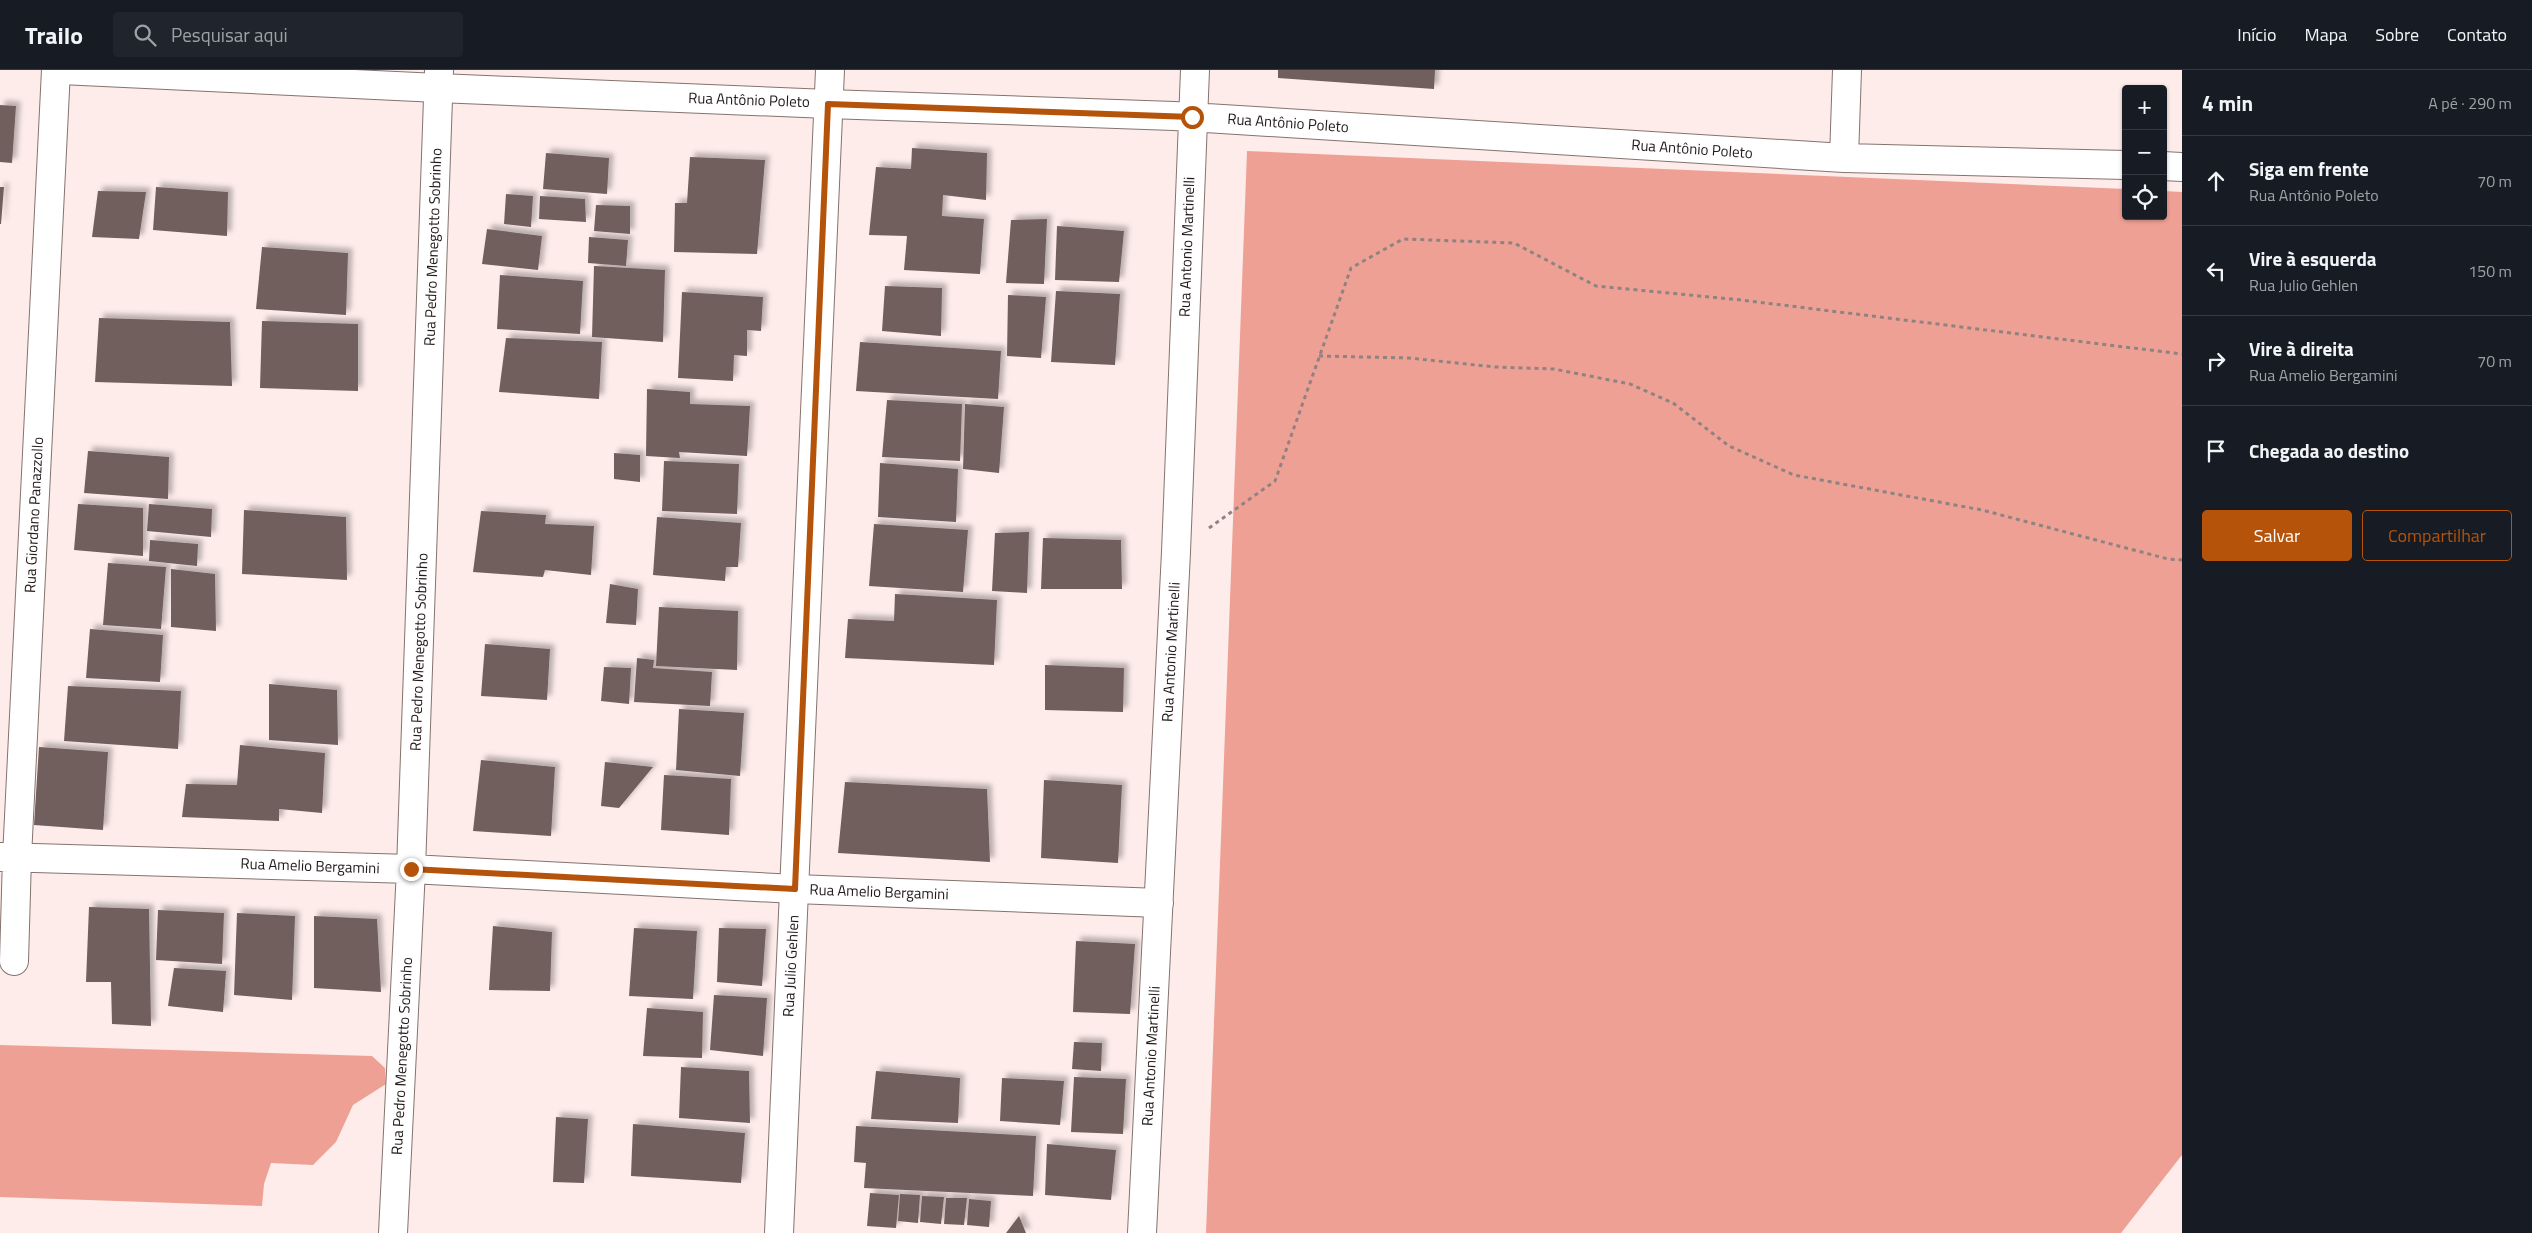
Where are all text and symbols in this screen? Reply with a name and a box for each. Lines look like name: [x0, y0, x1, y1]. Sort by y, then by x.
search box: [113, 12, 463, 57]
text: Trailo: [25, 17, 83, 53]
text: Pesquisar aqui: [171, 20, 288, 49]
icon: search: [131, 21, 159, 49]
text: Início: [2237, 21, 2277, 48]
text: Mapa: [2305, 21, 2347, 48]
text: Sobre: [2375, 21, 2419, 48]
text: Contato: [2447, 21, 2507, 48]
map controls: [2122, 85, 2167, 220]
button: +: [2122, 85, 2167, 130]
street label: Rua Antônio Poleto: [688, 86, 810, 113]
text: 4 min: [2202, 87, 2253, 119]
text: A pé · 290 m: [2428, 91, 2512, 115]
route start: [1181, 106, 1204, 129]
street label: Rua Antônio Poleto: [1227, 107, 1350, 138]
button: −: [2122, 130, 2167, 175]
street label: Rua Antônio Poleto: [1631, 133, 1754, 164]
street label: Rua Pedro Menegotto Sobrinho: [418, 148, 447, 346]
text: Siga em frente: [2249, 154, 2369, 183]
icon: ahead: [2202, 167, 2230, 195]
text: 70 m: [2477, 169, 2512, 193]
button: locate: [2122, 175, 2167, 220]
street label: Rua Antonio Martinelli: [1173, 176, 1200, 318]
text: Rua Antônio Poleto: [2249, 183, 2379, 207]
text: Vire à esquerda: [2249, 244, 2377, 273]
icon: left: [2202, 257, 2230, 285]
text: 150 m: [2468, 259, 2512, 283]
text: Rua Julio Gehlen: [2249, 273, 2358, 297]
text: Vire à direita: [2249, 334, 2354, 363]
icon: right: [2202, 347, 2230, 375]
text: 70 m: [2477, 349, 2512, 373]
text: Rua Amelio Bergamini: [2249, 363, 2398, 387]
street label: Rua Giordano Panazzollo: [18, 436, 49, 594]
text: Chegada ao destino: [2249, 436, 2409, 465]
icon: arrive: [2202, 437, 2230, 465]
button: Salvar: [2202, 510, 2352, 561]
button: Compartilhar: [2362, 510, 2512, 561]
street label: Rua Pedro Menegotto Sobrinho: [404, 553, 433, 751]
street label: Rua Antonio Martinelli: [1155, 581, 1186, 723]
street label: Rua Amelio Bergamini: [240, 852, 380, 879]
route end: [400, 858, 423, 881]
street label: Rua Amelio Bergamini: [809, 878, 949, 905]
street label: Rua Julio Gehlen: [776, 914, 805, 1018]
street label: Rua Pedro Menegotto Sobrinho: [385, 956, 418, 1155]
street label: Rua Antonio Martinelli: [1135, 985, 1166, 1127]

